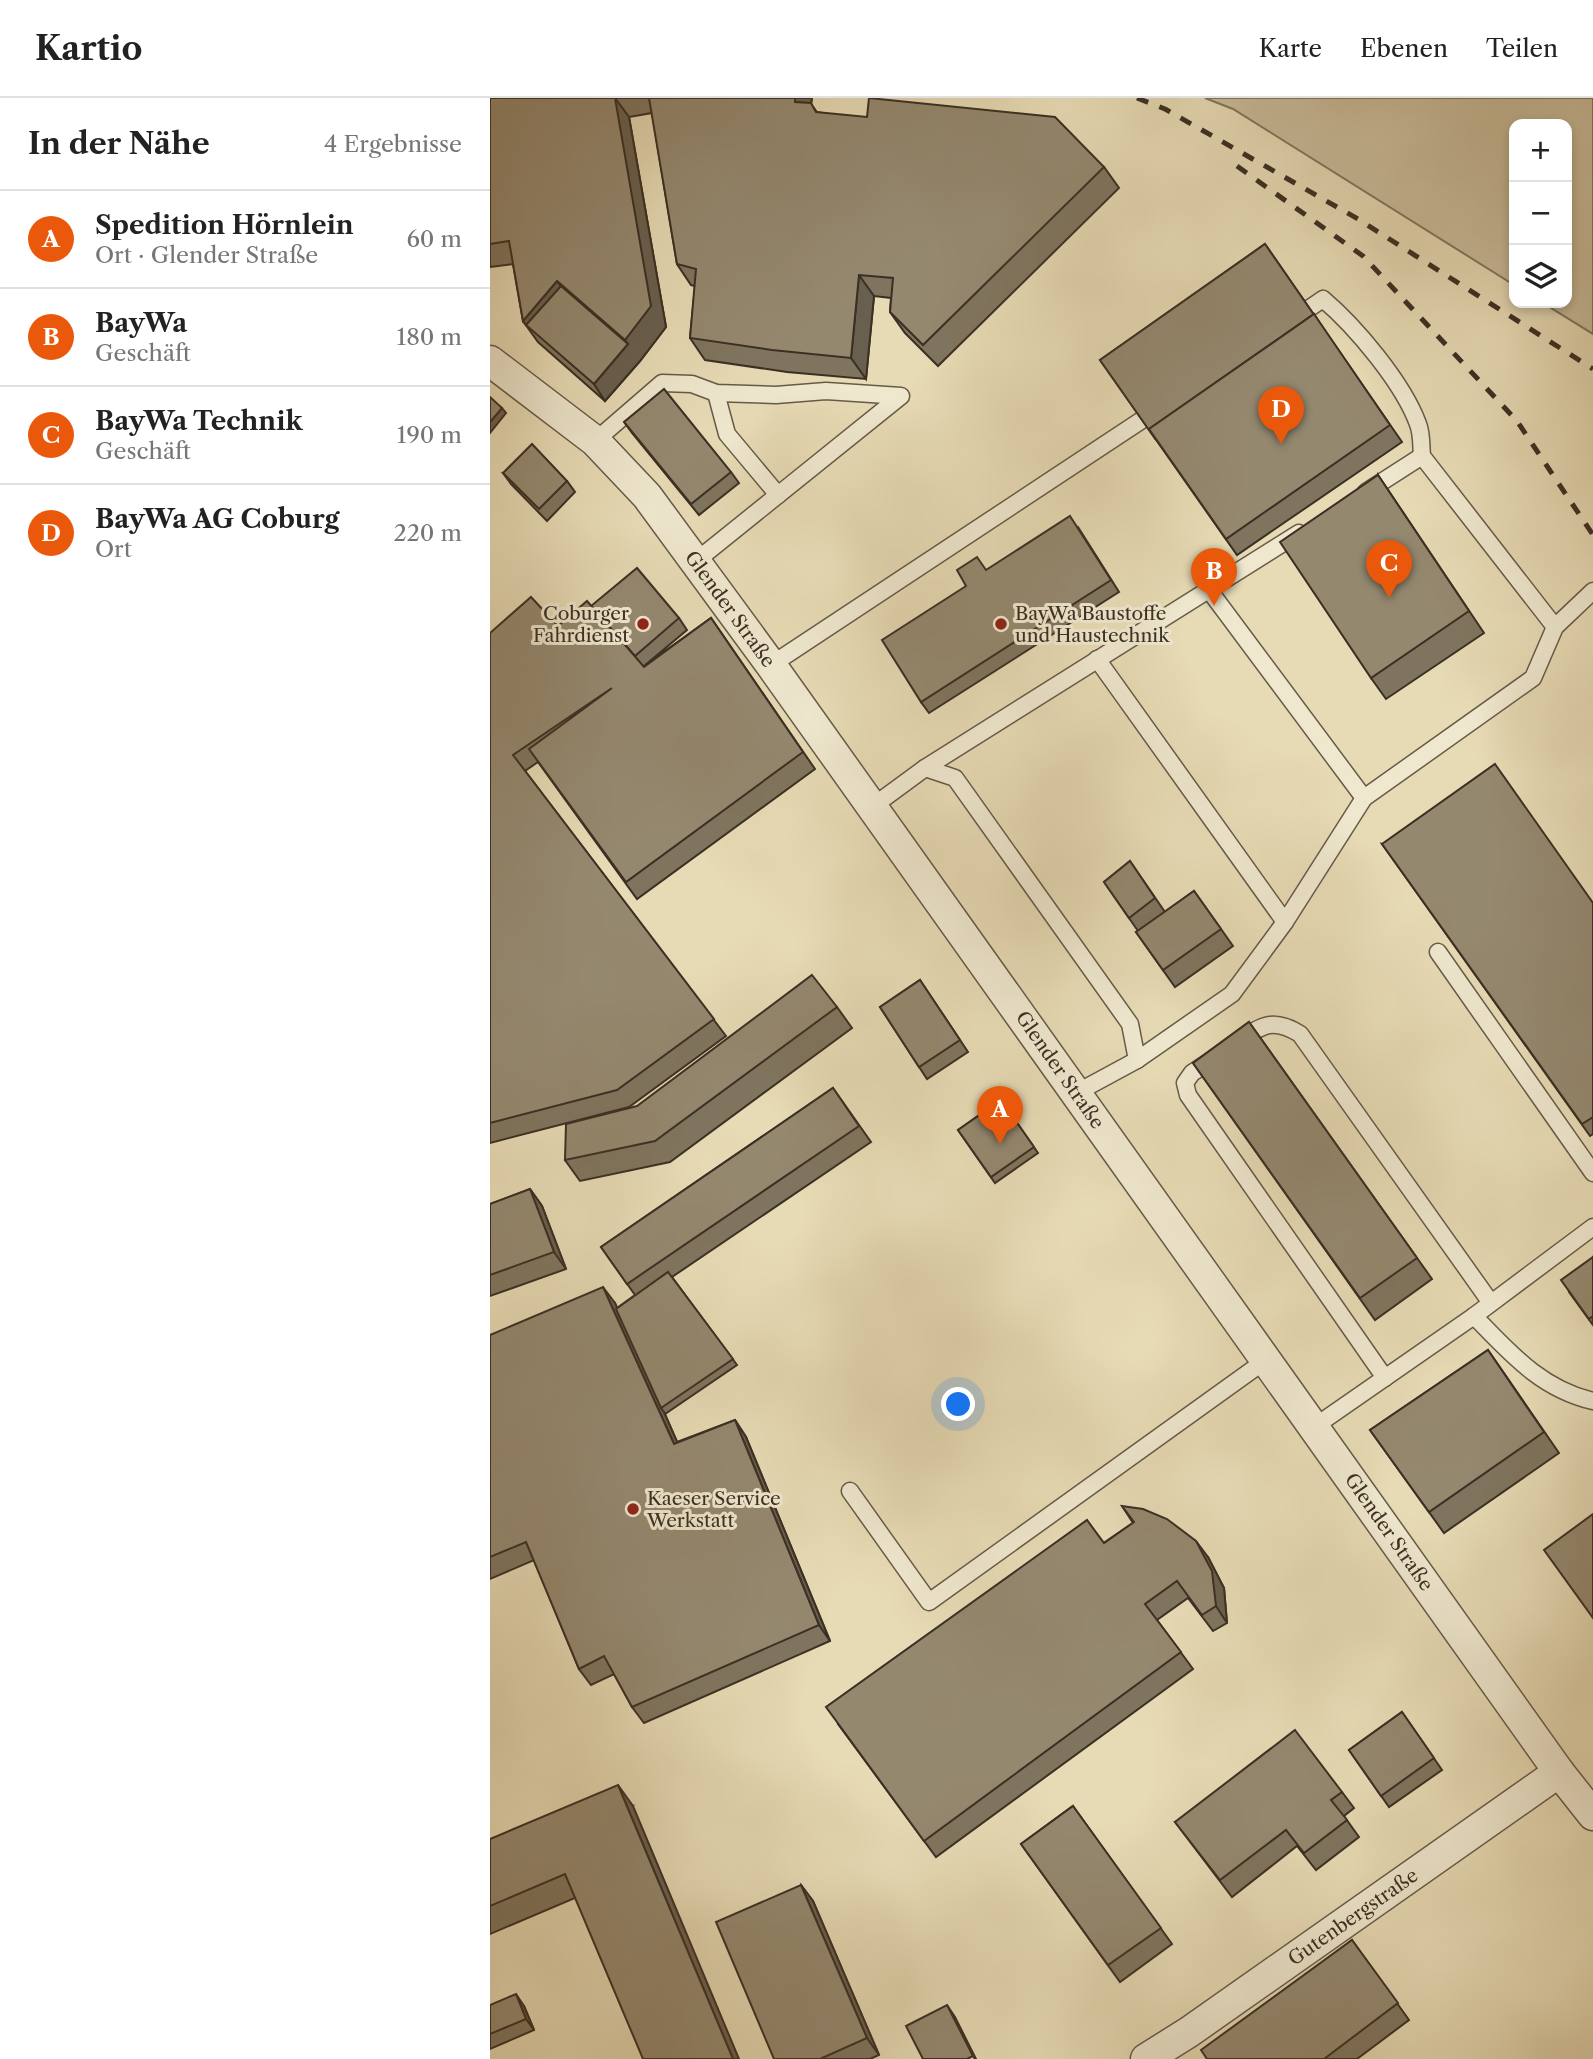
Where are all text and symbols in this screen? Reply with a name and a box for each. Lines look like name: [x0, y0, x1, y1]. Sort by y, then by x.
text: Kartio: [35, 28, 143, 69]
text: Karte: [1259, 34, 1322, 63]
text: Ebenen: [1360, 34, 1448, 63]
text: Teilen: [1486, 34, 1558, 63]
map controls: [1509, 119, 1572, 308]
button: +: [1509, 119, 1572, 182]
text: In der Nähe: [28, 125, 210, 162]
text: 4 Ergebnisse: [324, 130, 462, 158]
button: −: [1509, 182, 1572, 245]
text: Spedition Hörnlein: [95, 209, 354, 241]
text: A: [42, 225, 60, 253]
text: 60 m: [406, 225, 462, 253]
text: Ort · Glender Straße: [95, 241, 318, 269]
button: layers: [1509, 245, 1572, 308]
text: BayWa: [95, 307, 187, 339]
text: B: [42, 323, 60, 351]
text: 180 m: [397, 323, 462, 351]
text: Geschäft: [95, 339, 191, 367]
pin: D: [1258, 386, 1304, 444]
text: BayWa Technik: [95, 405, 303, 437]
text: C: [42, 421, 60, 449]
text: 190 m: [397, 421, 462, 449]
text: Geschäft: [95, 437, 191, 465]
text: BayWa AG Coburg: [95, 503, 340, 535]
text: D: [41, 519, 61, 547]
text: 220 m: [393, 519, 462, 547]
text: Ort: [95, 535, 132, 563]
pin: C: [1366, 540, 1412, 598]
street label: Glender Straße: [680, 546, 780, 672]
pin: B: [1191, 548, 1237, 606]
place label: Coburger Fahrdienst: [533, 602, 629, 647]
place label: BayWa Baustoffe und Haustechnik: [1015, 602, 1170, 647]
marker: Coburger Fahrdienst: [635, 616, 651, 632]
marker: BayWa Baustoffe und Haustechnik: [993, 616, 1009, 632]
street label: Glender Straße: [1011, 1007, 1109, 1133]
pin: A: [977, 1086, 1023, 1144]
your location: [941, 1387, 975, 1421]
street label: Glender Straße: [1340, 1469, 1438, 1595]
place label: Kaeser Service Werkstatt: [646, 1487, 781, 1532]
marker: Kaeser Service Werkstatt: [625, 1501, 641, 1517]
street label: Gutenbergstraße: [1284, 1864, 1422, 1970]

